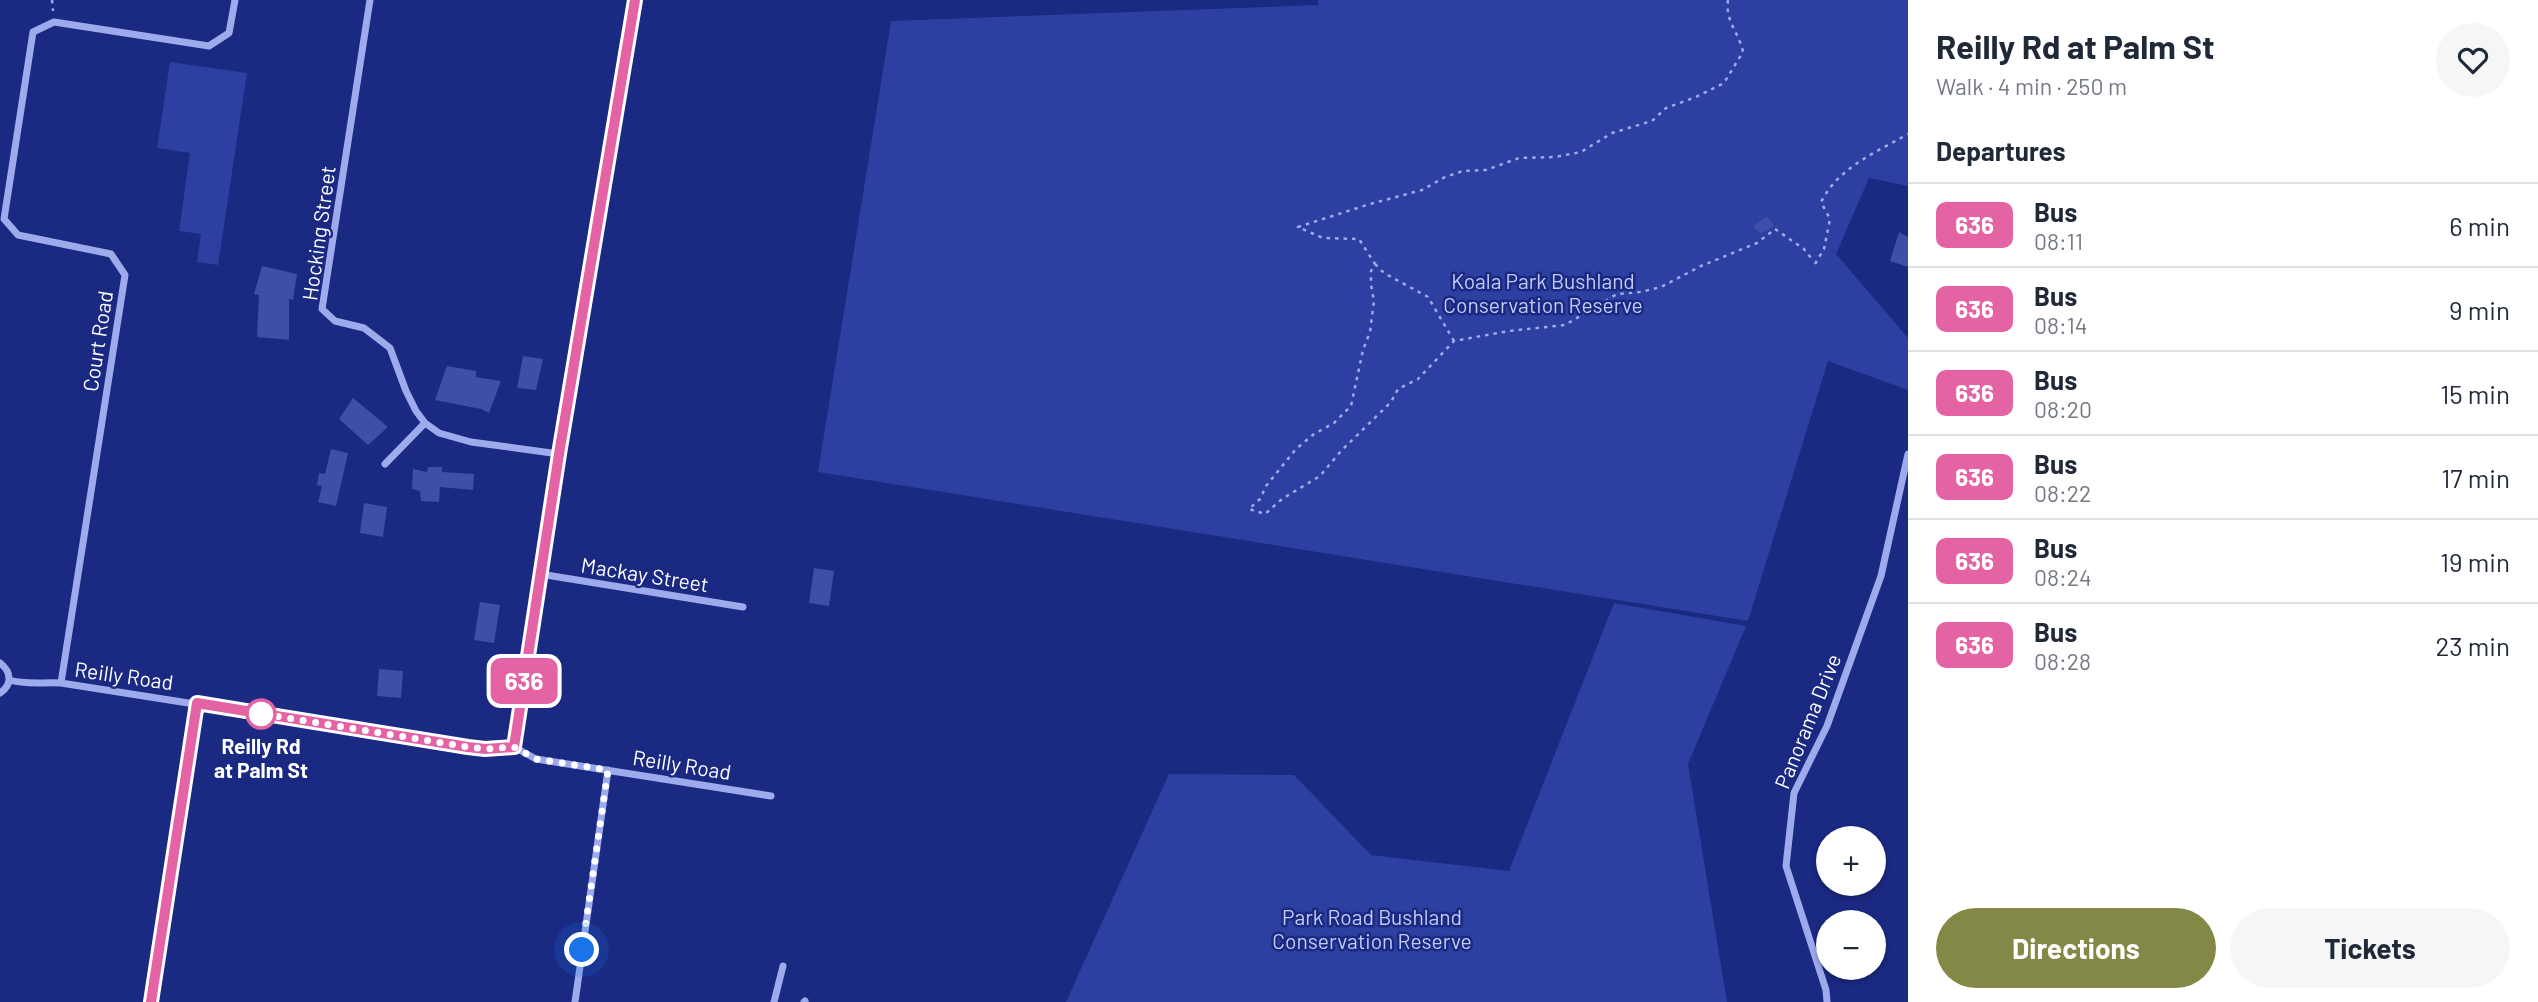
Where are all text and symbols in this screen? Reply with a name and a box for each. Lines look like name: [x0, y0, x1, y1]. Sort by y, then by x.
button: heart: [2436, 23, 2510, 97]
text: Reilly Rd at Palm St: [1936, 26, 2215, 66]
text: Walk · 4 min · 250 m: [1936, 72, 2127, 100]
text: Departures: [1936, 135, 2066, 166]
street label: Hocking Street: [296, 164, 340, 302]
text: Bus: [2034, 196, 2077, 227]
text: 636: [1955, 210, 1994, 239]
text: 6 min: [2449, 210, 2510, 241]
text: 08:11: [2034, 227, 2083, 255]
park label: Koala Park Bushland Conservation Reserve: [1443, 268, 1643, 317]
text: Bus: [2034, 280, 2077, 311]
street label: Court Road: [77, 289, 117, 393]
text: 636: [1955, 294, 1994, 323]
text: 9 min: [2449, 294, 2510, 325]
text: 08:14: [2034, 311, 2088, 339]
text: Bus: [2034, 364, 2077, 395]
text: 636: [1955, 378, 1994, 407]
text: 15 min: [2440, 378, 2510, 409]
text: 08:20: [2034, 395, 2092, 423]
text: Bus: [2034, 448, 2077, 479]
text: 636: [1955, 462, 1994, 491]
text: 17 min: [2441, 462, 2510, 493]
text: 08:22: [2034, 479, 2091, 507]
text: Bus: [2034, 532, 2077, 563]
text: 636: [1955, 546, 1994, 575]
text: 19 min: [2440, 546, 2510, 577]
street label: Mackay Street: [579, 552, 711, 596]
text: 08:24: [2034, 563, 2092, 591]
text: Bus: [2034, 616, 2077, 647]
text: 636: [1955, 630, 1994, 659]
text: 23 min: [2435, 630, 2510, 661]
text: 08:28: [2034, 647, 2091, 675]
street label: Panorama Drive: [1769, 650, 1845, 792]
street label: Reilly Road: [73, 656, 175, 694]
line badge: 636: [484, 658, 564, 704]
text: 636: [505, 666, 543, 695]
marker: Reilly Rd at Palm St: [246, 699, 276, 729]
place label: Reilly Rd at Palm St: [214, 733, 308, 782]
street label: Reilly Road: [631, 744, 733, 784]
map controls: [1816, 826, 1886, 980]
button: +: [1816, 826, 1886, 896]
park label: Park Road Bushland Conservation Reserve: [1272, 904, 1472, 953]
button: Directions: [1936, 908, 2216, 988]
button: Tickets: [2230, 908, 2510, 988]
button: −: [1816, 910, 1886, 980]
your location: [564, 932, 599, 967]

